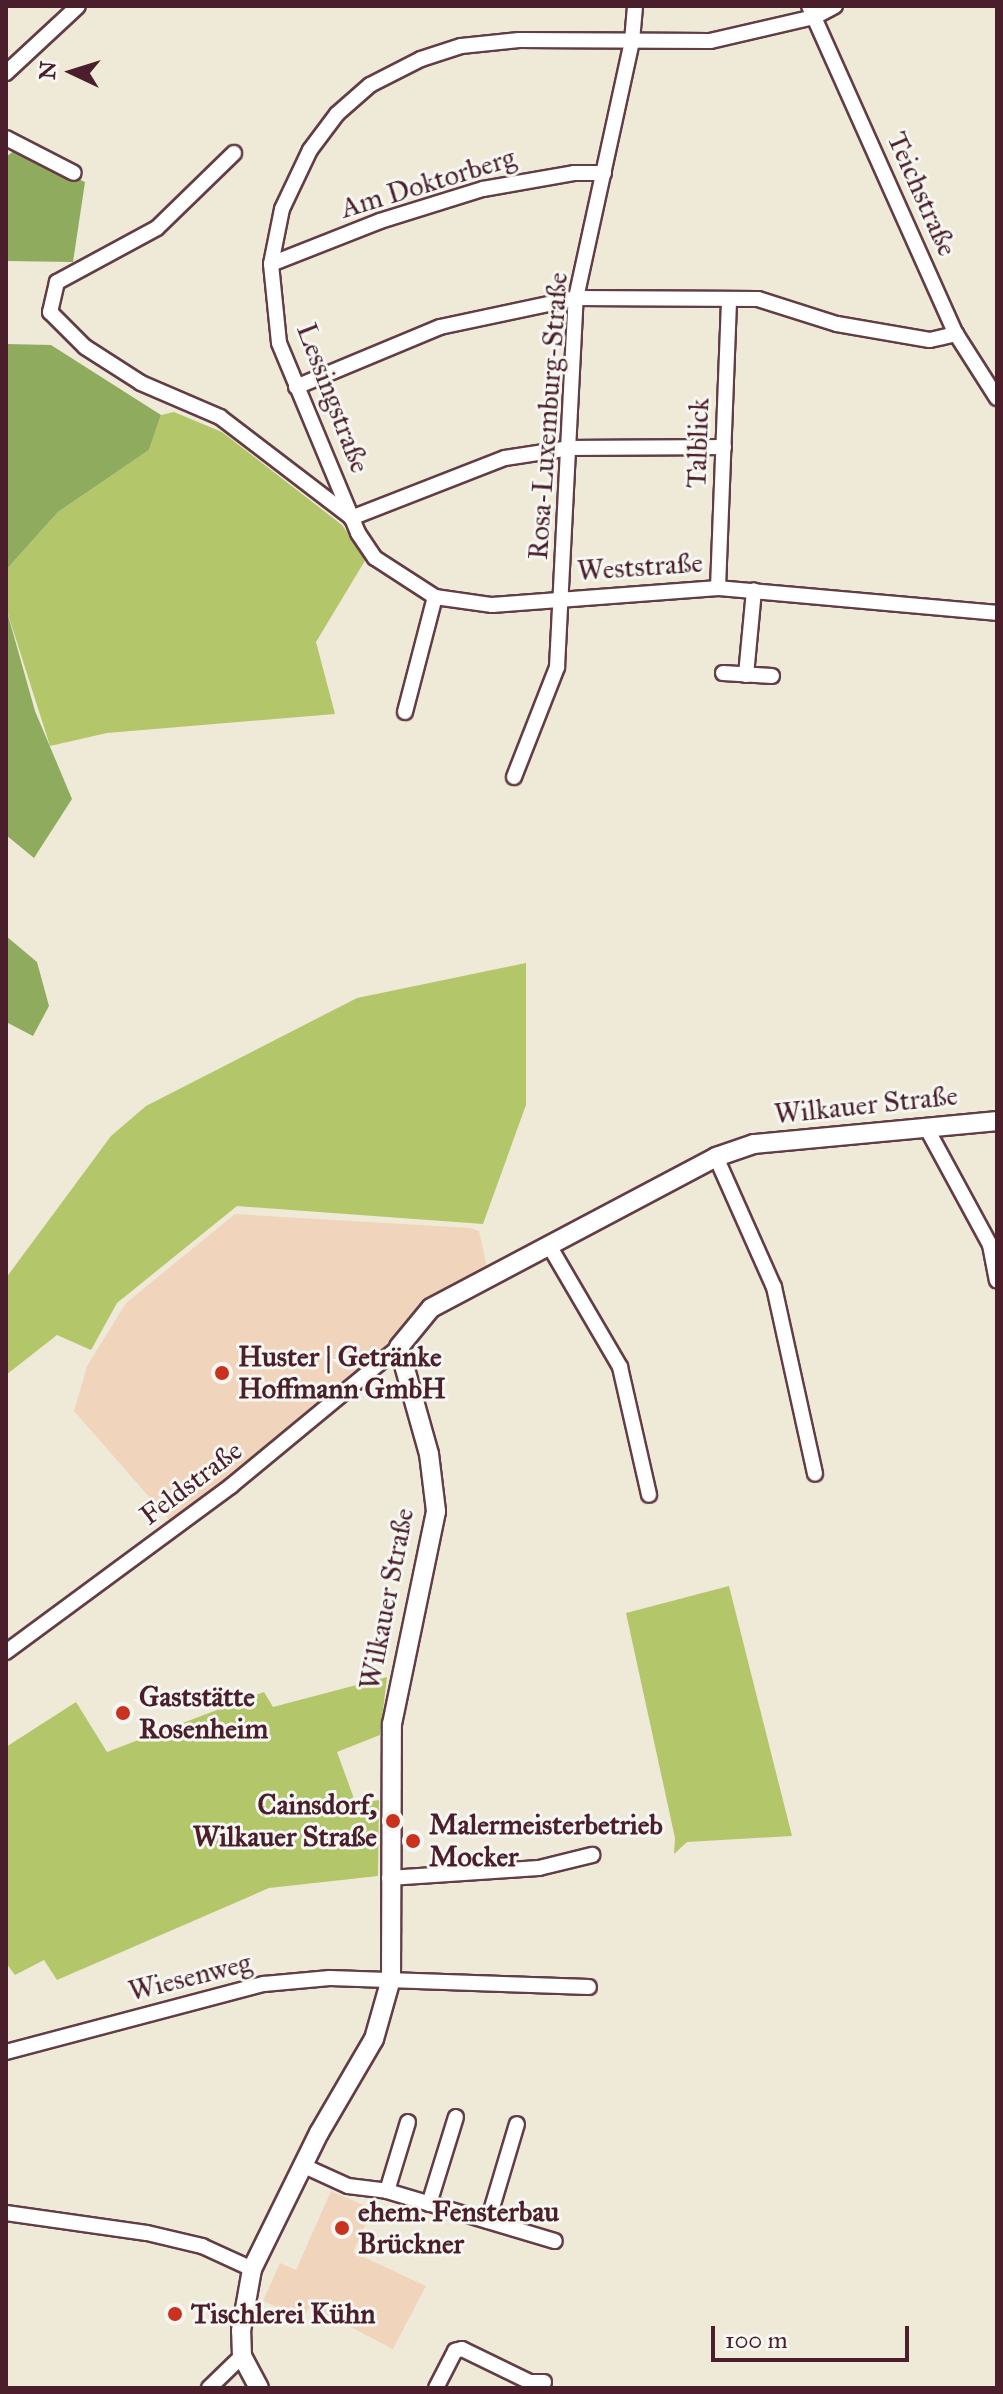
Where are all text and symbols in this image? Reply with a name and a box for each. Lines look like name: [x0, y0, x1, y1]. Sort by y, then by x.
north arrow: [32, 32, 112, 112]
text: N: [33, 60, 62, 81]
street label: Teichstraße: [880, 127, 964, 261]
street label: Am Doktorberg: [337, 140, 519, 226]
street label: Rosa-Luxemburg-Straße: [521, 271, 575, 561]
street label: Lessingstraße: [289, 319, 377, 477]
street label: Talblick: [680, 397, 716, 489]
street label: Weststraße: [576, 546, 704, 588]
street label: Wilkauer Straße: [773, 1079, 959, 1131]
place label: Huster | Getränke Hoffmann GmbH: [238, 1340, 446, 1406]
marker: Huster | Getränke Hoffmann GmbH: [213, 1364, 231, 1382]
street label: Feldstraße: [133, 1434, 249, 1532]
street label: Wilkauer Straße: [353, 1505, 421, 1693]
place label: Gaststätte Rosenheim: [139, 1680, 268, 1746]
marker: Gaststätte Rosenheim: [114, 1704, 132, 1722]
place label: Cainsdorf, Wilkauer Straße: [193, 1788, 377, 1854]
place label: Malermeisterbetrieb Mocker: [429, 1808, 663, 1874]
marker: Cainsdorf, Wilkauer Straße: [384, 1812, 402, 1830]
marker: Malermeisterbetrieb Mocker: [404, 1832, 422, 1850]
street label: Wiesenweg: [125, 1946, 255, 2008]
place label: ehem. Fensterbau Brückner: [358, 2195, 559, 2261]
marker: ehem. Fensterbau Brückner: [333, 2219, 351, 2237]
place label: Tischlerei Kühn: [191, 2297, 375, 2331]
marker: Tischlerei Kühn: [166, 2305, 184, 2323]
scale bar: [715, 2310, 913, 2360]
text: 100 m: [725, 2325, 788, 2355]

